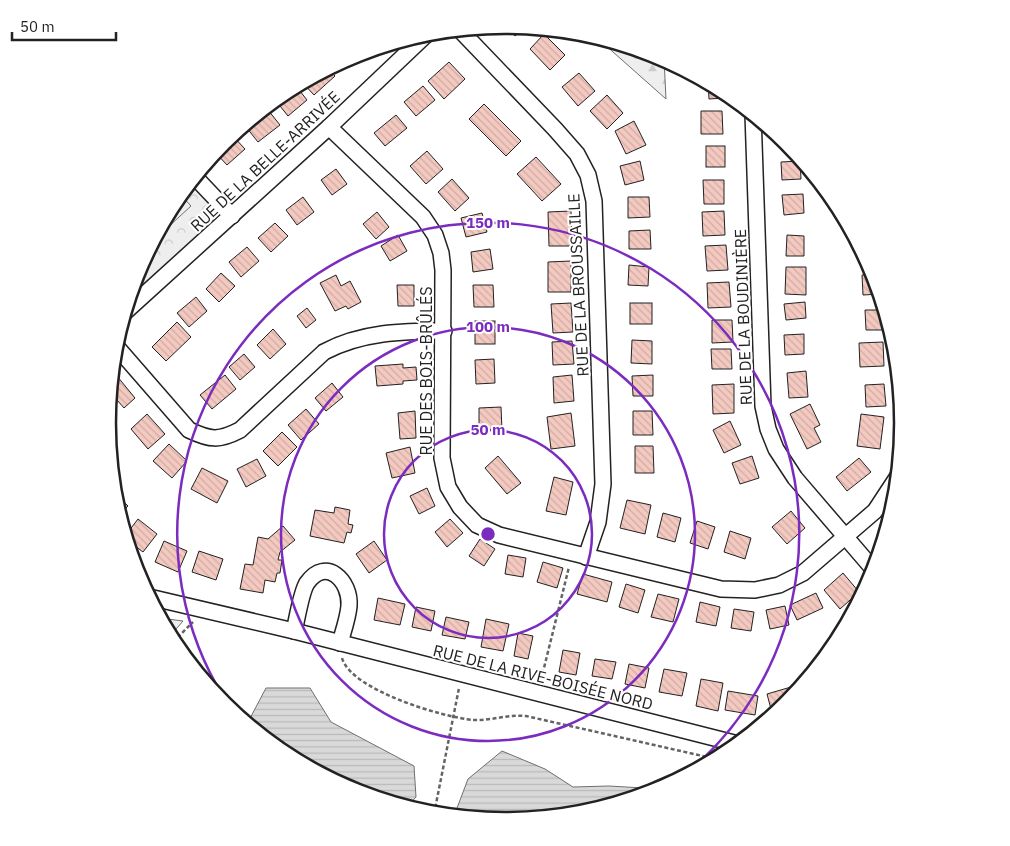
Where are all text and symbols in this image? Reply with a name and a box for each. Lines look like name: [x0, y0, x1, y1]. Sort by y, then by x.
scale bar: [12, 10, 116, 42]
text: 50 m: [20, 17, 55, 36]
street label: RUE DE LA BELLE-ARRIVÉE: [185, 86, 344, 235]
street label: RUE DE LA BROUSSAILLE: [563, 193, 593, 377]
text: 150 m: [466, 213, 510, 232]
street label: RUE DE LA BOUDINIÈRE: [729, 228, 756, 406]
street label: RUE DES BOIS-BRÛLÉS: [415, 286, 436, 456]
text: 100 m: [466, 317, 510, 336]
text: 50 m: [471, 420, 505, 439]
centre of rings: [479, 525, 497, 543]
street label: RUE DE LA RIVE-BOISÉE NORD: [431, 639, 655, 714]

